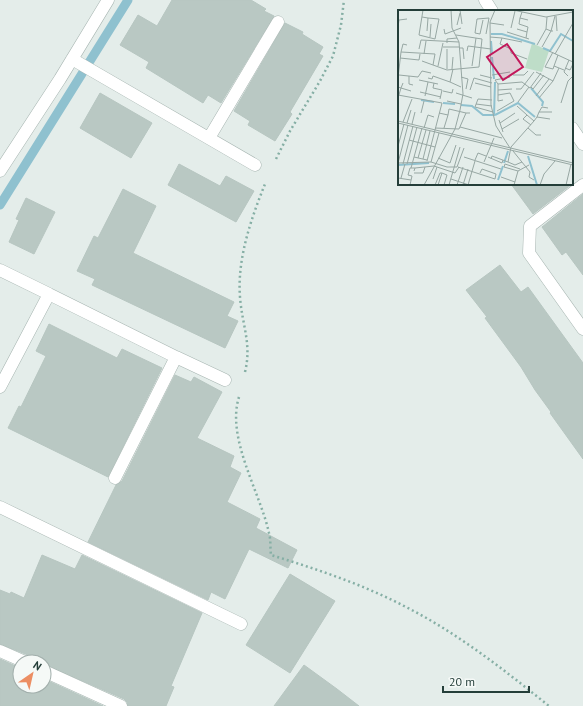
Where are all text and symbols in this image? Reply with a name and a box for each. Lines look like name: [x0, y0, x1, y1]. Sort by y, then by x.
inset map: [398, 10, 573, 185]
north arrow: [12, 654, 52, 694]
text: N: [31, 658, 45, 674]
scale bar: [443, 668, 529, 694]
text: 20 m: [449, 674, 475, 689]

